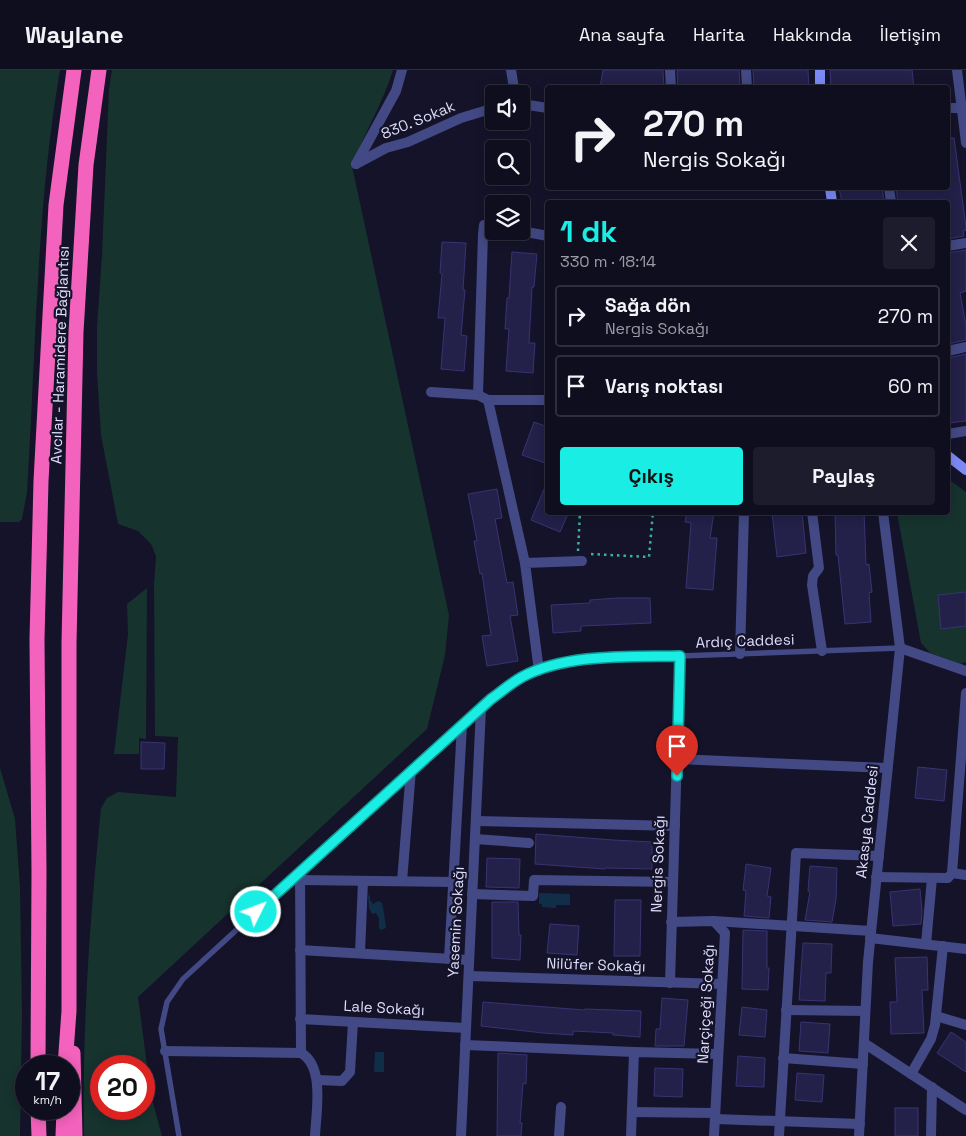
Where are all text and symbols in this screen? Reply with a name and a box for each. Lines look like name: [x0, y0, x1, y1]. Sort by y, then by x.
text: Waylane: [25, 19, 124, 50]
text: Ana sayfa: [579, 23, 665, 46]
text: Harita: [693, 23, 745, 46]
text: Hakkında: [773, 23, 852, 46]
text: İletişim: [880, 23, 941, 46]
map controls: [485, 85, 530, 240]
button: sound: [485, 85, 530, 130]
street label: 830. Sokak: [378, 96, 458, 143]
text: 270 m: [643, 102, 744, 146]
icon: right: [560, 105, 625, 170]
button: search: [485, 140, 530, 185]
text: Nergis Sokağı: [643, 145, 786, 173]
button: layers: [485, 195, 530, 240]
text: 1 dk: [560, 212, 617, 251]
button: close: [883, 217, 935, 269]
street label: Avcılar - Haramidere Bağlantısı: [46, 246, 73, 464]
text: 330 m · 18:14: [560, 251, 656, 272]
text: Sağa dön: [605, 293, 691, 318]
icon: right: [562, 302, 590, 330]
text: 270 m: [878, 304, 933, 329]
text: Nergis Sokağı: [605, 318, 709, 339]
icon: arrive: [562, 372, 590, 400]
text: Varış noktası: [605, 374, 723, 399]
text: 60 m: [888, 374, 933, 399]
button: Çıkış: [560, 447, 743, 505]
button: Paylaş: [753, 447, 935, 505]
street label: Ardıç Caddesi: [695, 629, 795, 652]
pin: [656, 725, 698, 776]
icon: arrive: [663, 732, 691, 760]
street label: Akasya Caddesi: [851, 765, 882, 879]
street label: Nergis Sokağı: [646, 815, 669, 913]
street label: Yasemin Sokağı: [443, 866, 468, 978]
position arrow: [229, 885, 281, 937]
street label: Narçiçeği Sokağı: [693, 944, 718, 1064]
street label: Nilüfer Sokağı: [546, 953, 646, 976]
street label: Lale Sokağı: [343, 996, 425, 1019]
speed limit sign: 20: [90, 1055, 155, 1120]
text: 17: [35, 1065, 60, 1097]
text: km/h: [33, 1092, 62, 1108]

